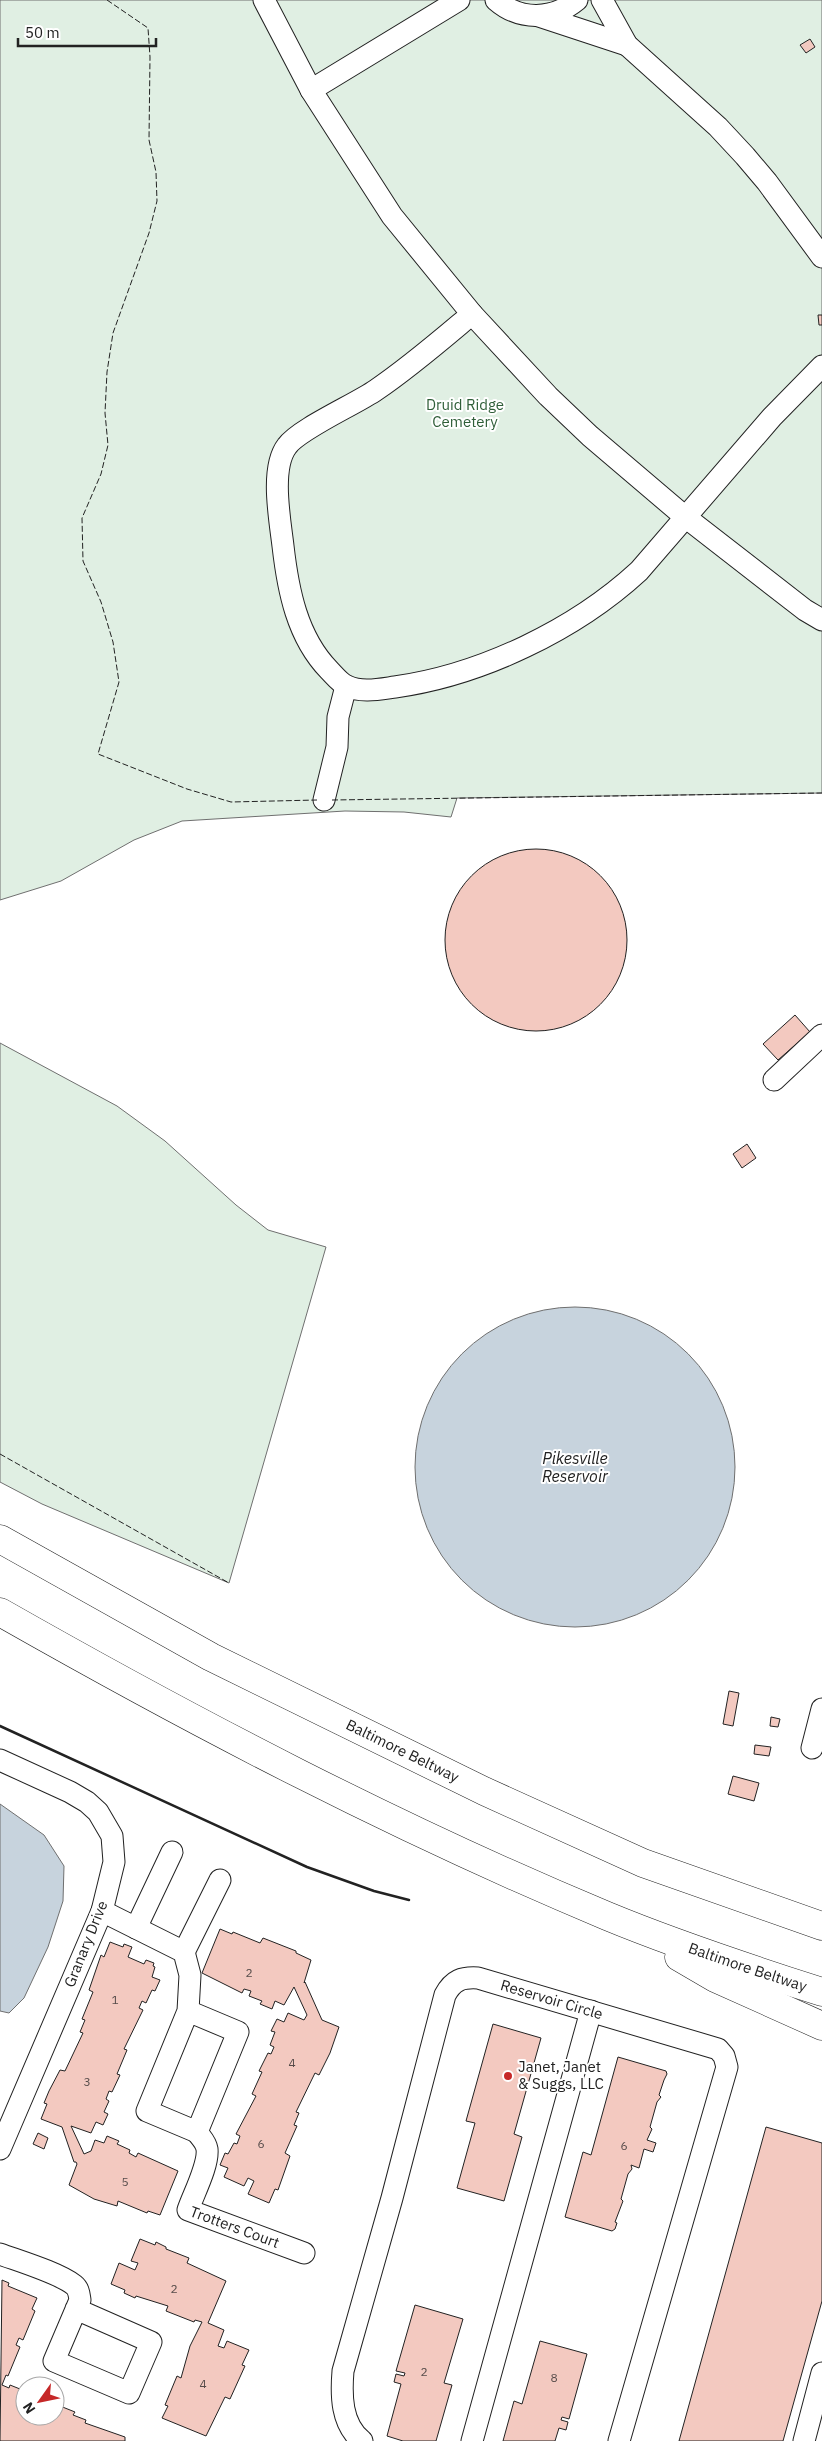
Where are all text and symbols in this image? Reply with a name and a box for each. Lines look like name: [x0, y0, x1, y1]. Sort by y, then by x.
scale bar: [18, 15, 155, 47]
text: 50 m: [25, 23, 60, 42]
park label: Druid Ridge Cemetery: [426, 395, 504, 431]
water label: Pikesville Reservoir: [542, 1448, 609, 1486]
street label: Baltimore Beltway: [343, 1715, 463, 1787]
street label: Granary Drive: [60, 1898, 112, 1990]
street label: Baltimore Beltway: [686, 1938, 810, 1996]
house number: 2: [245, 1965, 253, 1980]
street label: Reservoir Circle: [498, 1975, 605, 2023]
house number: 1: [111, 1992, 119, 2007]
house number: 4: [288, 2055, 296, 2070]
place label: Janet, Janet & Suggs, LLC: [518, 2057, 604, 2093]
marker: Janet, Janet & Suggs, LLC: [502, 2070, 514, 2082]
house number: 3: [83, 2074, 91, 2089]
house number: 6: [257, 2136, 265, 2151]
house number: 6: [620, 2138, 628, 2153]
house number: 5: [121, 2174, 129, 2189]
street label: Trotters Court: [187, 2202, 282, 2252]
house number: 2: [170, 2281, 178, 2296]
house number: 2: [420, 2364, 428, 2379]
house number: 8: [550, 2370, 558, 2385]
north arrow: [15, 2376, 65, 2426]
house number: 4: [199, 2376, 207, 2391]
text: N: [19, 2399, 39, 2417]

